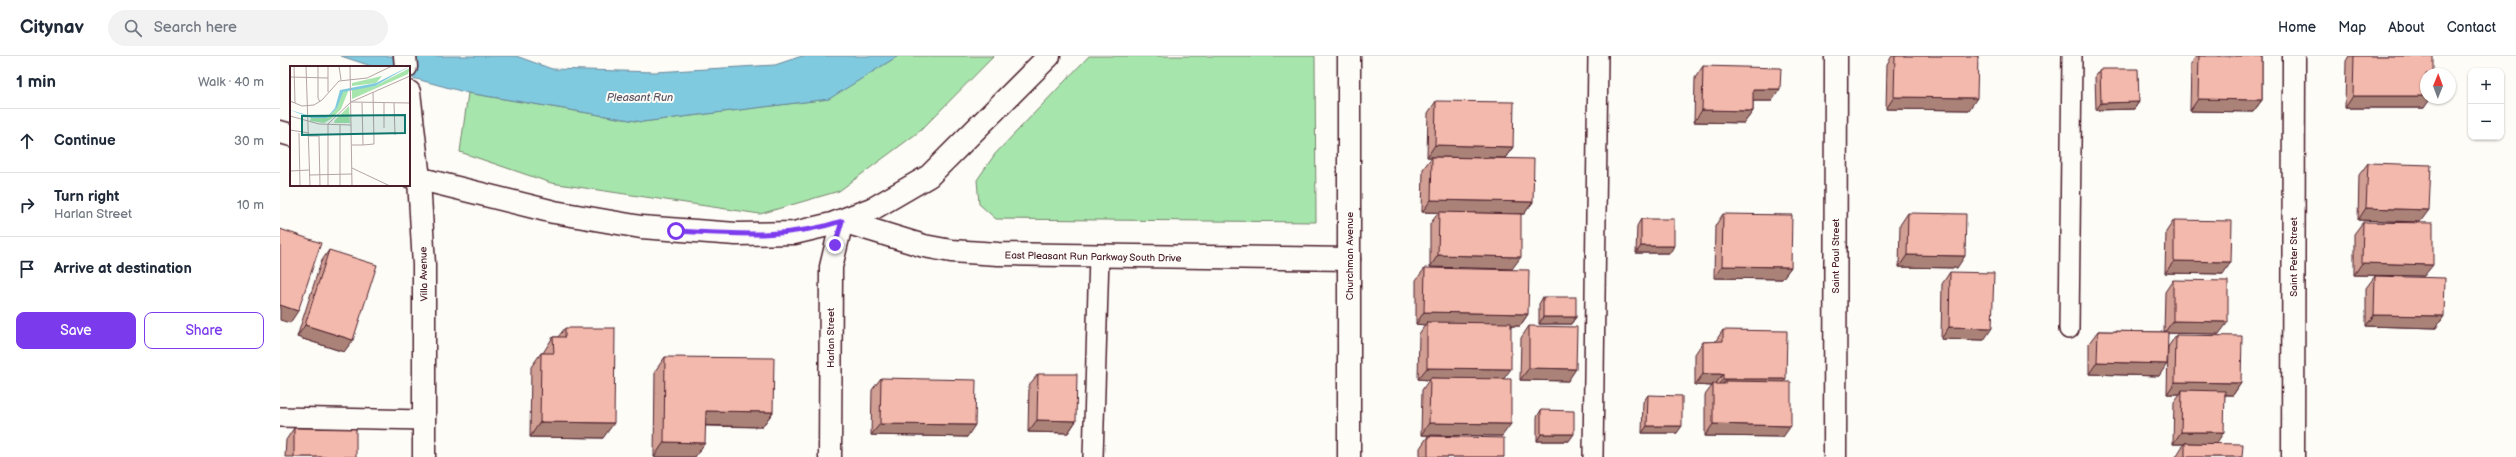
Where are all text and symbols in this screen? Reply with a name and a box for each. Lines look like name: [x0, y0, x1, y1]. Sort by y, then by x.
search box: [108, 10, 388, 46]
text: Citynav: [20, 16, 84, 39]
icon: search: [122, 17, 144, 39]
text: Search here: [154, 18, 237, 37]
text: Home: [2278, 19, 2316, 36]
text: Map: [2338, 19, 2366, 36]
text: About: [2388, 19, 2425, 36]
text: Contact: [2447, 19, 2496, 36]
inset map: [290, 66, 410, 186]
north arrow: [2420, 68, 2456, 104]
map controls: [2468, 68, 2504, 140]
button: +: [2468, 68, 2504, 104]
text: 1 min: [16, 72, 56, 92]
text: Walk · 40 m: [198, 74, 264, 90]
water label: Pleasant Run: [607, 91, 673, 104]
button: −: [2468, 104, 2504, 140]
icon: ahead: [16, 130, 38, 152]
text: Continue: [54, 131, 116, 150]
text: 30 m: [234, 133, 264, 149]
text: Turn right: [54, 187, 119, 206]
icon: right: [16, 194, 38, 216]
text: 10 m: [237, 197, 264, 213]
text: Harlan Street: [54, 206, 132, 222]
street label: Churchman Avenue: [1344, 212, 1356, 300]
street label: Saint Peter Street: [2288, 217, 2300, 297]
street label: Saint Paul Street: [1830, 219, 1842, 293]
route start: [667, 222, 685, 240]
route end: [826, 236, 844, 254]
street label: Villa Avenue: [418, 246, 430, 302]
street label: East Pleasant Run Parkway South Drive: [1004, 249, 1182, 265]
icon: arrive: [16, 258, 38, 280]
text: Arrive at destination: [54, 259, 192, 278]
street label: Harlan Street: [825, 308, 837, 368]
button: Save: [16, 312, 136, 349]
button: Share: [144, 312, 264, 349]

